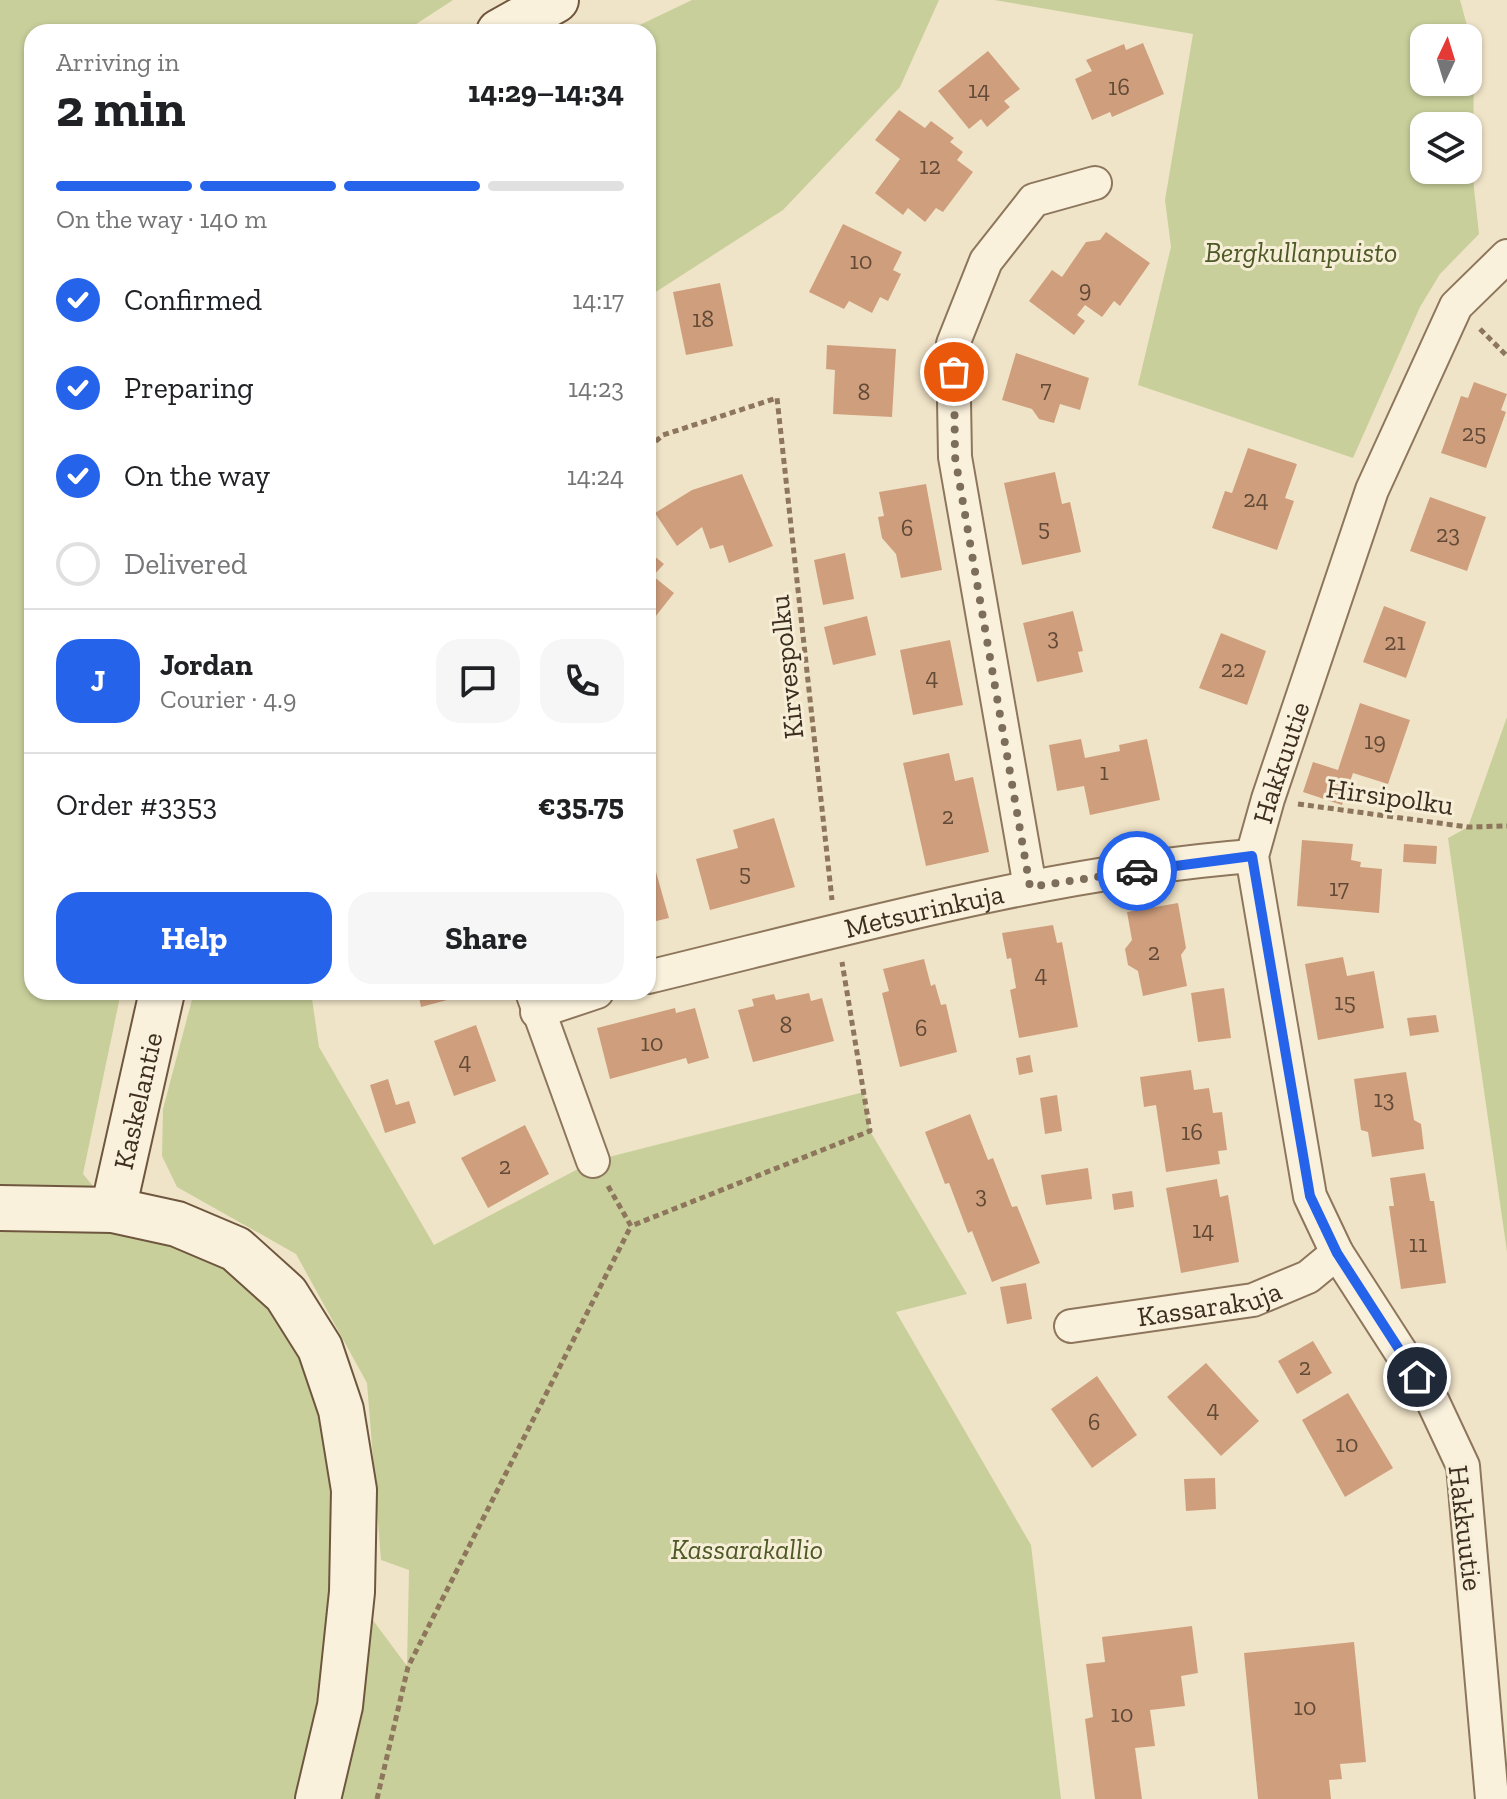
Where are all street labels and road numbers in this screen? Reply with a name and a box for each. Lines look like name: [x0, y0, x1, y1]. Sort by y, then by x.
street label: Kirvespolku: [763, 593, 810, 740]
street label: Hakkuutie: [1246, 697, 1317, 827]
street label: Hirsipolku: [1324, 771, 1456, 822]
street label: Metsurinkuja: [841, 877, 1007, 945]
street label: Kaskelantie: [107, 1029, 169, 1172]
street label: Kassarakuja: [1135, 1274, 1287, 1333]
street label: Hakkuutie: [1441, 1463, 1490, 1593]

